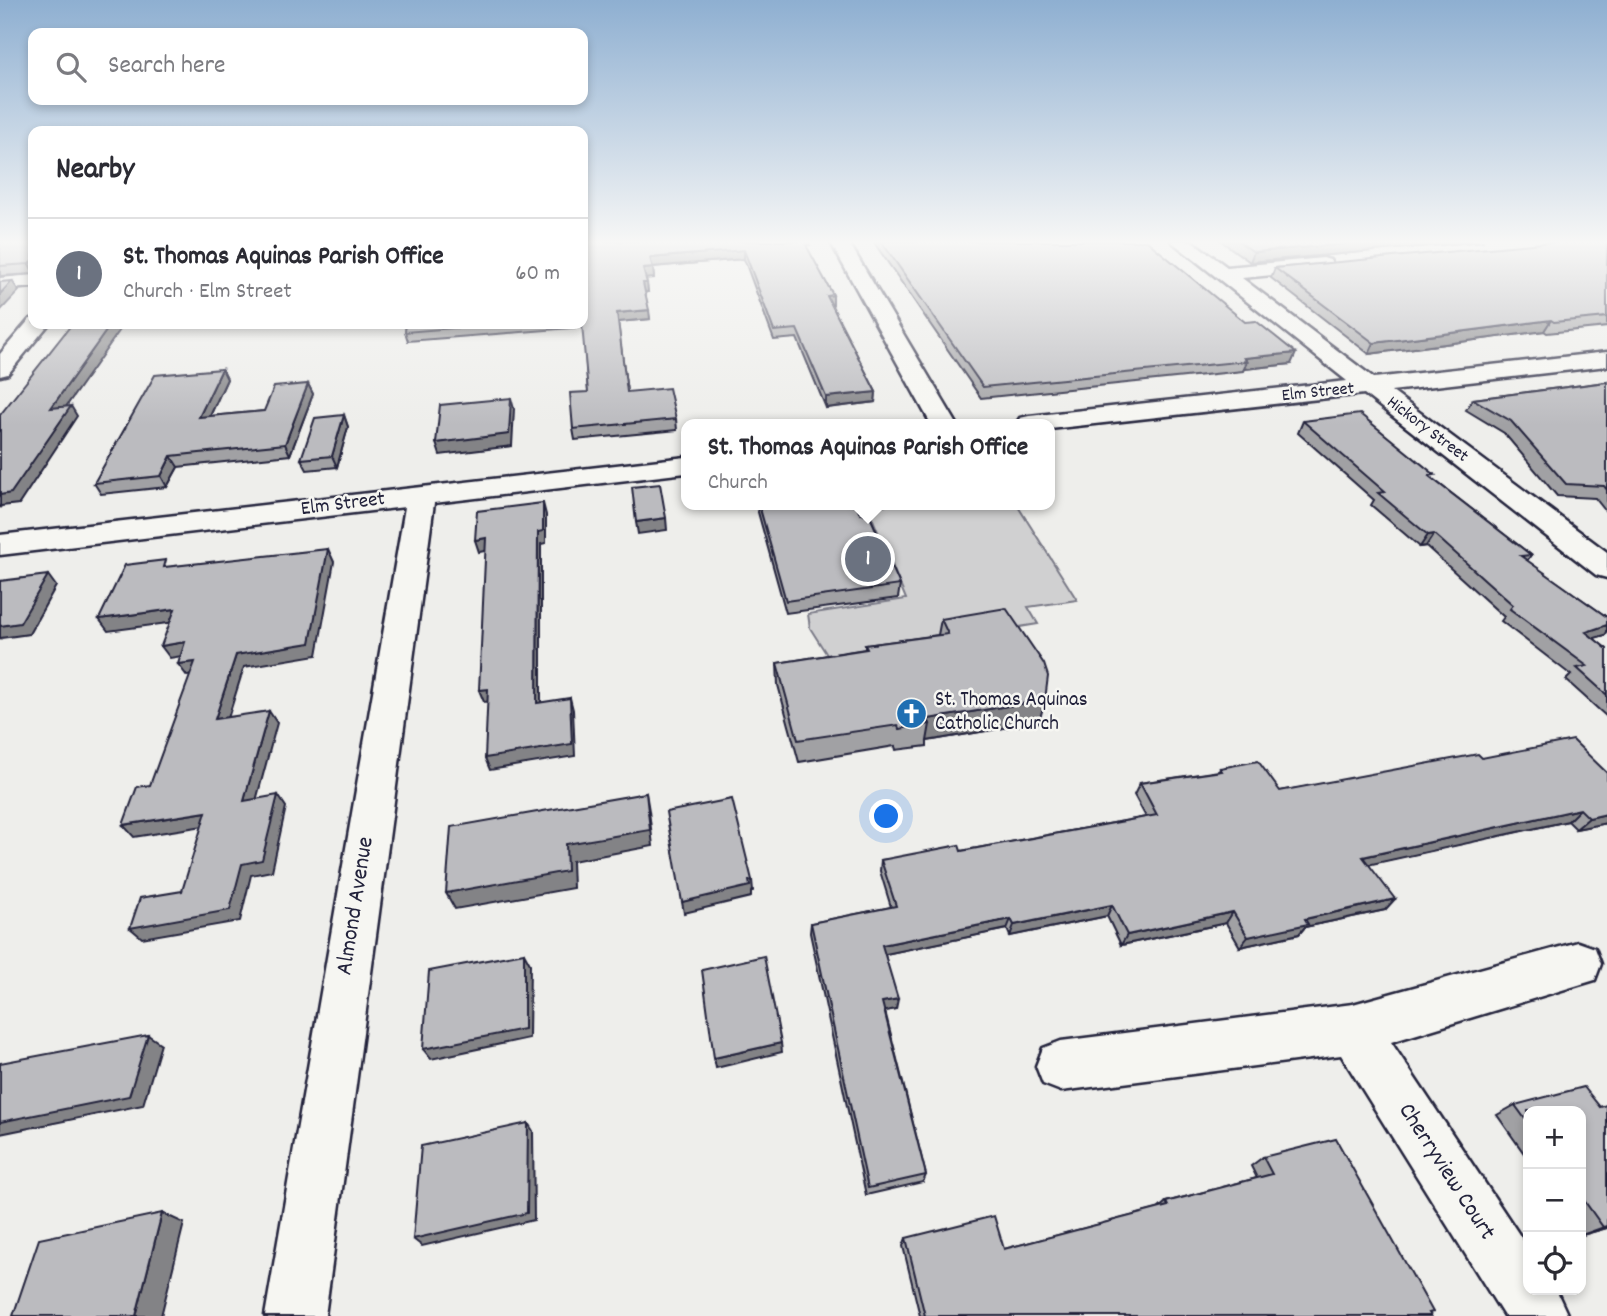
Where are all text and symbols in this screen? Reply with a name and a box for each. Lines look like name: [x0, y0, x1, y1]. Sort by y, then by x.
search box: [28, 28, 588, 105]
icon: search: [52, 48, 90, 86]
text: Search here: [108, 48, 226, 85]
text: Nearby: [56, 150, 134, 193]
text: St. Thomas Aquinas Parish Office: [123, 239, 444, 276]
text: 1: [76, 258, 82, 291]
text: 60 m: [515, 258, 560, 291]
text: Church · Elm Street: [123, 276, 292, 309]
street label: Elm Street: [1281, 377, 1356, 409]
street label: Hickory Street: [1381, 391, 1474, 469]
popup: [681, 419, 1055, 510]
text: St. Thomas Aquinas Parish Office: [708, 430, 1028, 467]
text: Church: [708, 467, 768, 500]
street label: Elm Street: [299, 485, 387, 525]
pin: 1: [845, 533, 891, 585]
place label: St. Thomas Aquinas Catholic Church: [935, 686, 1088, 740]
church icon: St. Thomas Aquinas Catholic Church: [895, 696, 929, 730]
your location: [869, 799, 903, 833]
street label: Almond Avenue: [328, 834, 384, 978]
street label: Cherryview Court: [1389, 1097, 1503, 1247]
map controls: [1523, 1106, 1586, 1295]
button: +: [1523, 1106, 1586, 1169]
button: −: [1523, 1169, 1586, 1232]
button: locate: [1523, 1232, 1586, 1295]

